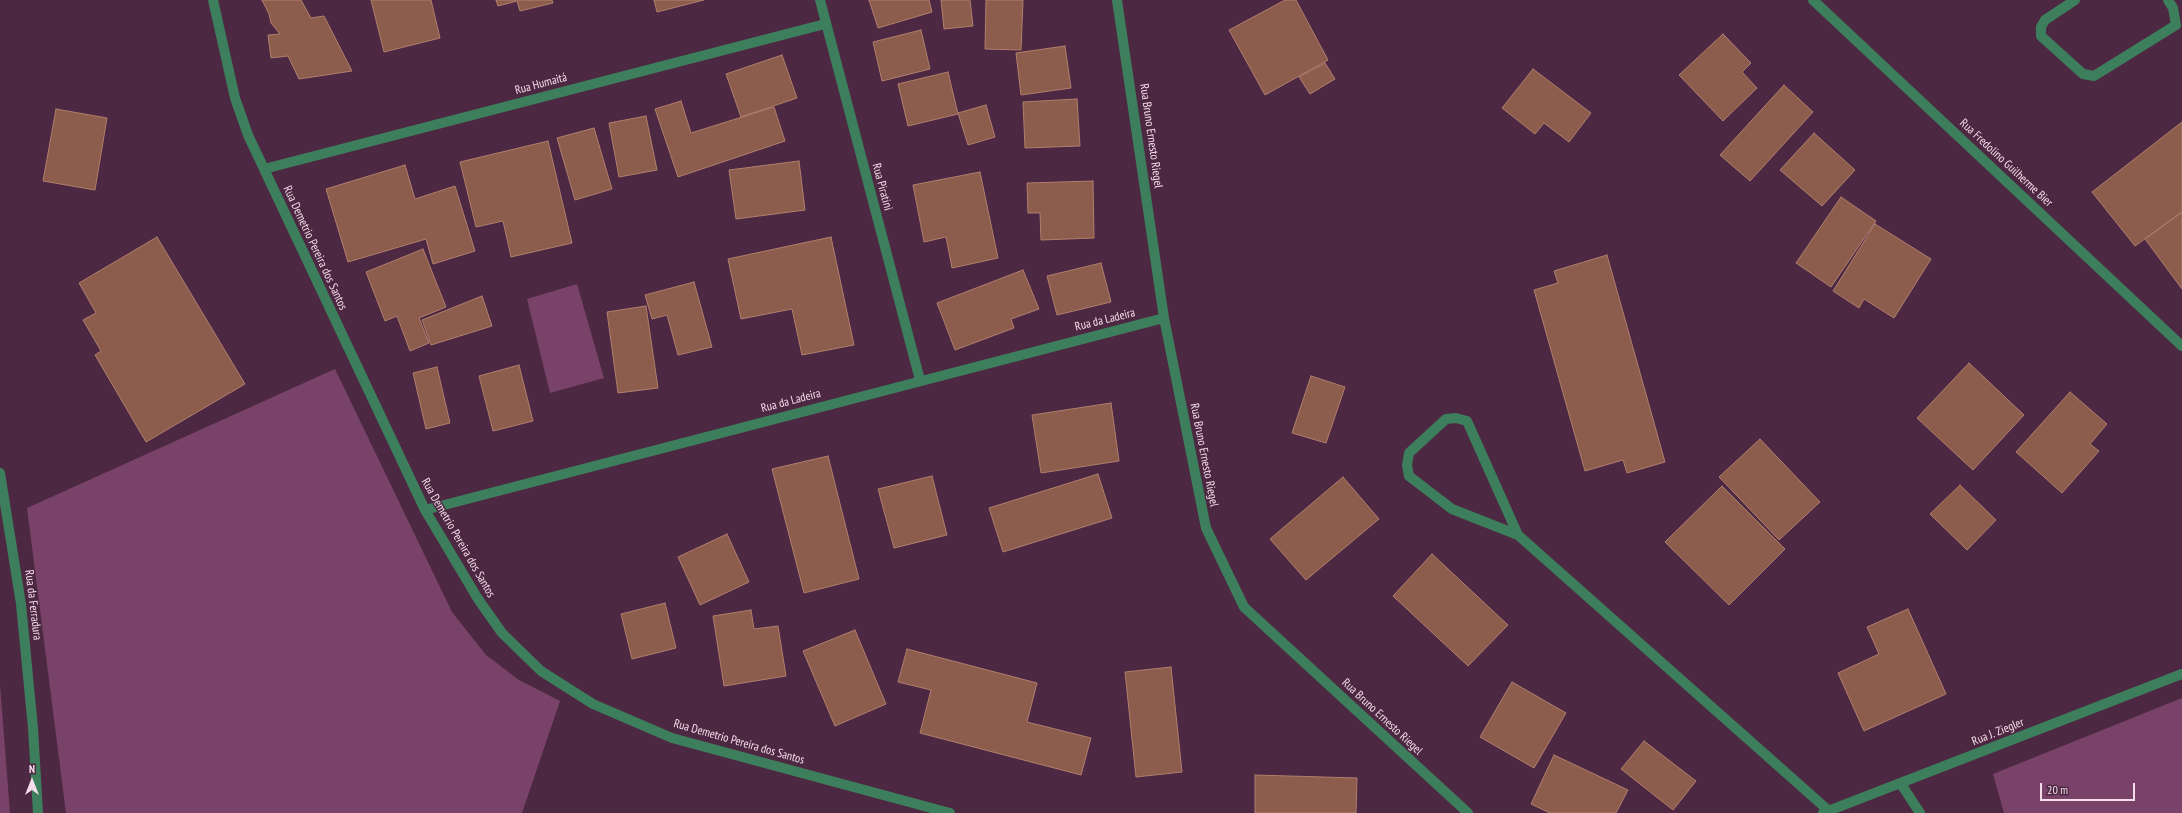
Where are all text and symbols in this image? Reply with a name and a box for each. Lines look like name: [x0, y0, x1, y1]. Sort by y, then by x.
street label: Rua Humaitá: [513, 70, 569, 98]
street label: Rua Bruno Ernesto Riegel: [1137, 83, 1165, 189]
street label: Rua Fredolino Guilherme Bier: [1956, 116, 2056, 210]
street label: Rua Piratini: [869, 162, 895, 212]
street label: Rua Demetrio Pereira dos Santos: [280, 184, 350, 312]
street label: Rua da Ladeira: [1074, 306, 1136, 334]
street label: Rua da Ladeira: [760, 386, 822, 416]
street label: Rua Bruno Ernesto Riegel: [1187, 402, 1221, 508]
street label: Rua Demetrio Pereira dos Santos: [418, 476, 498, 600]
street label: Rua da Ferradura: [22, 569, 44, 641]
street label: Rua Bruno Ernesto Riegel: [1339, 676, 1425, 758]
street label: Rua J. Ziegler: [1970, 715, 2026, 749]
street label: Rua Demetrio Pereira dos Santos: [672, 716, 806, 768]
north arrow: [12, 761, 52, 801]
text: N: [29, 762, 35, 776]
scale bar: [2042, 775, 2137, 801]
text: 20 m: [2047, 782, 2068, 797]

